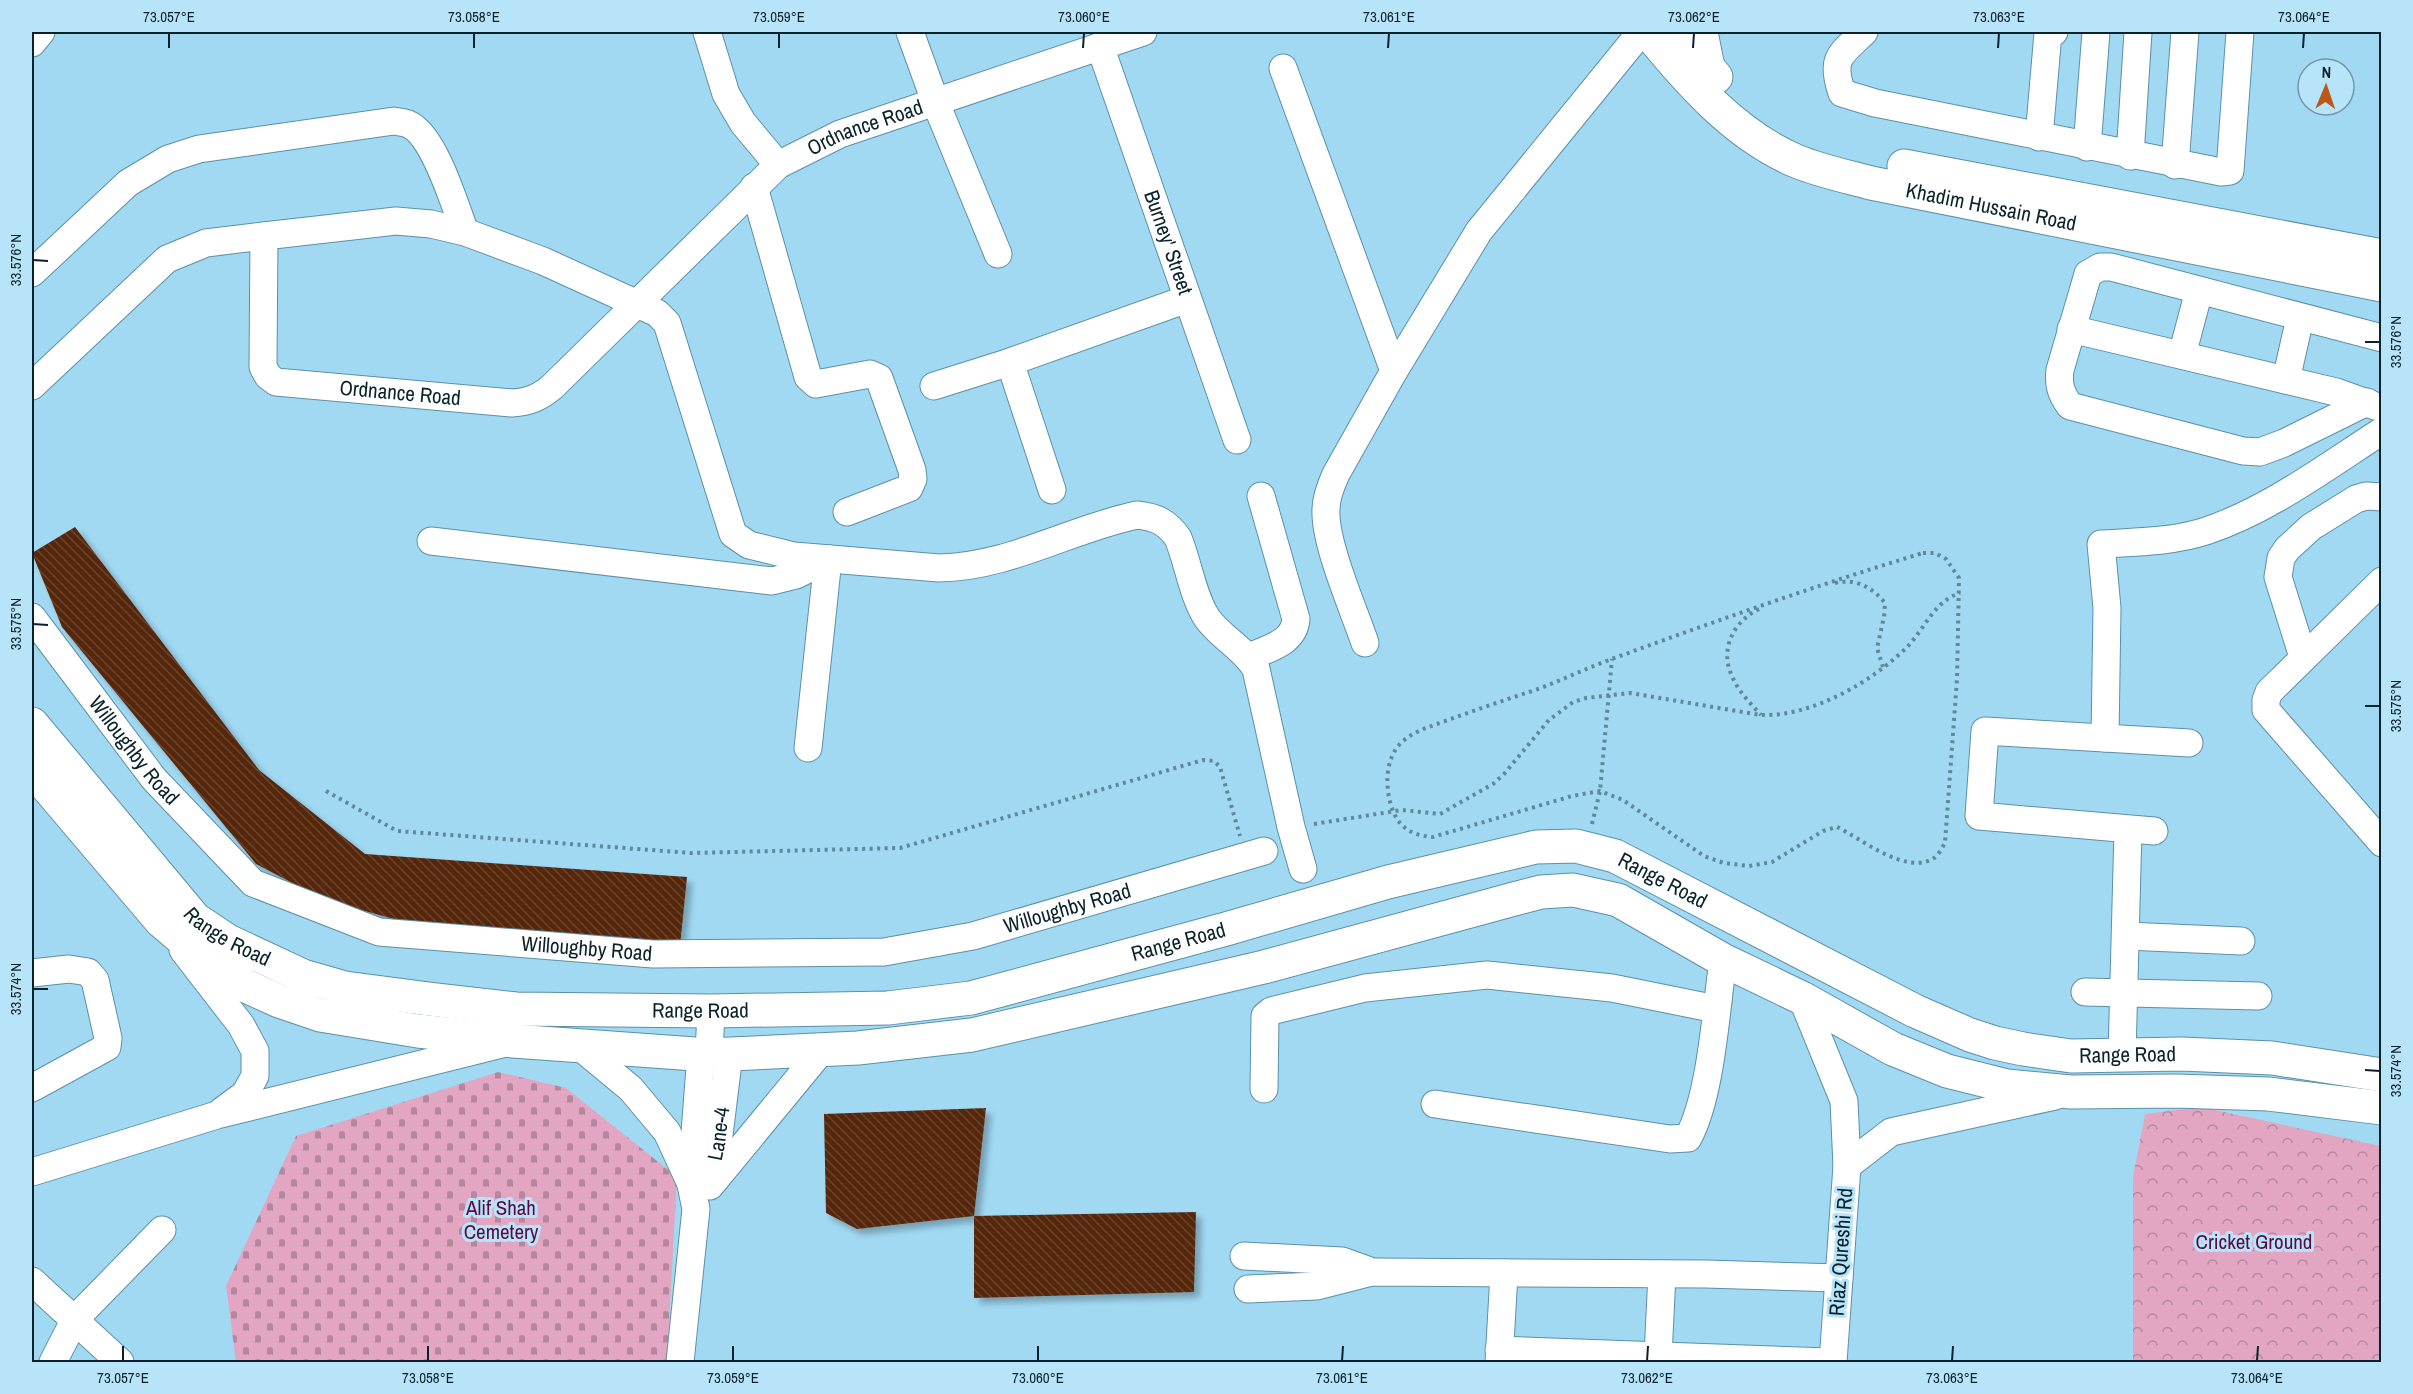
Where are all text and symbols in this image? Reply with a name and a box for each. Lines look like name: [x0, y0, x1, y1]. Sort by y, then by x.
text: 73.057°E: [143, 6, 195, 27]
text: 73.058°E: [448, 6, 500, 27]
text: 73.059°E: [753, 6, 805, 27]
text: 73.060°E: [1058, 6, 1110, 27]
text: 73.061°E: [1363, 6, 1415, 27]
text: 73.062°E: [1668, 6, 1720, 27]
text: 73.063°E: [1973, 6, 2025, 27]
text: 73.064°E: [2278, 6, 2330, 27]
north arrow: [2296, 57, 2356, 117]
text: N: [2321, 61, 2332, 83]
street label: Ordnance Road: [802, 92, 926, 162]
street label: Khadim Hussain Road: [1903, 175, 2079, 238]
street label: Burney' Street: [1137, 186, 1200, 299]
text: 33.576°N: [5, 234, 26, 286]
text: 33.576°N: [2385, 316, 2406, 368]
street label: Ordnance Road: [338, 373, 462, 412]
text: 33.575°N: [5, 598, 26, 650]
text: 33.575°N: [2385, 680, 2406, 732]
street label: Willoughby Road: [82, 690, 186, 811]
street label: Range Road: [1613, 845, 1712, 915]
street label: Willoughby Road: [1000, 876, 1134, 940]
street label: Range Road: [177, 901, 276, 973]
street label: Range Road: [1128, 915, 1229, 968]
street label: Willoughby Road: [520, 928, 653, 968]
text: 33.574°N: [5, 963, 26, 1015]
street label: Range Road: [652, 995, 749, 1025]
street label: Range Road: [2079, 1039, 2176, 1070]
text: 33.574°N: [2385, 1045, 2406, 1097]
street label: Lane-4: [700, 1105, 736, 1163]
street label: Riaz Qureshi Rd: [1822, 1187, 1859, 1317]
park label: Alif Shah Cemetery: [464, 1193, 539, 1246]
park label: Cricket Ground: [2196, 1227, 2312, 1256]
text: 73.057°E: [97, 1367, 149, 1388]
text: 73.058°E: [402, 1367, 454, 1388]
text: 73.059°E: [707, 1367, 759, 1388]
text: 73.060°E: [1012, 1367, 1064, 1388]
text: 73.061°E: [1316, 1367, 1368, 1388]
text: 73.062°E: [1621, 1367, 1673, 1388]
text: 73.063°E: [1926, 1367, 1978, 1388]
text: 73.064°E: [2231, 1367, 2283, 1388]

